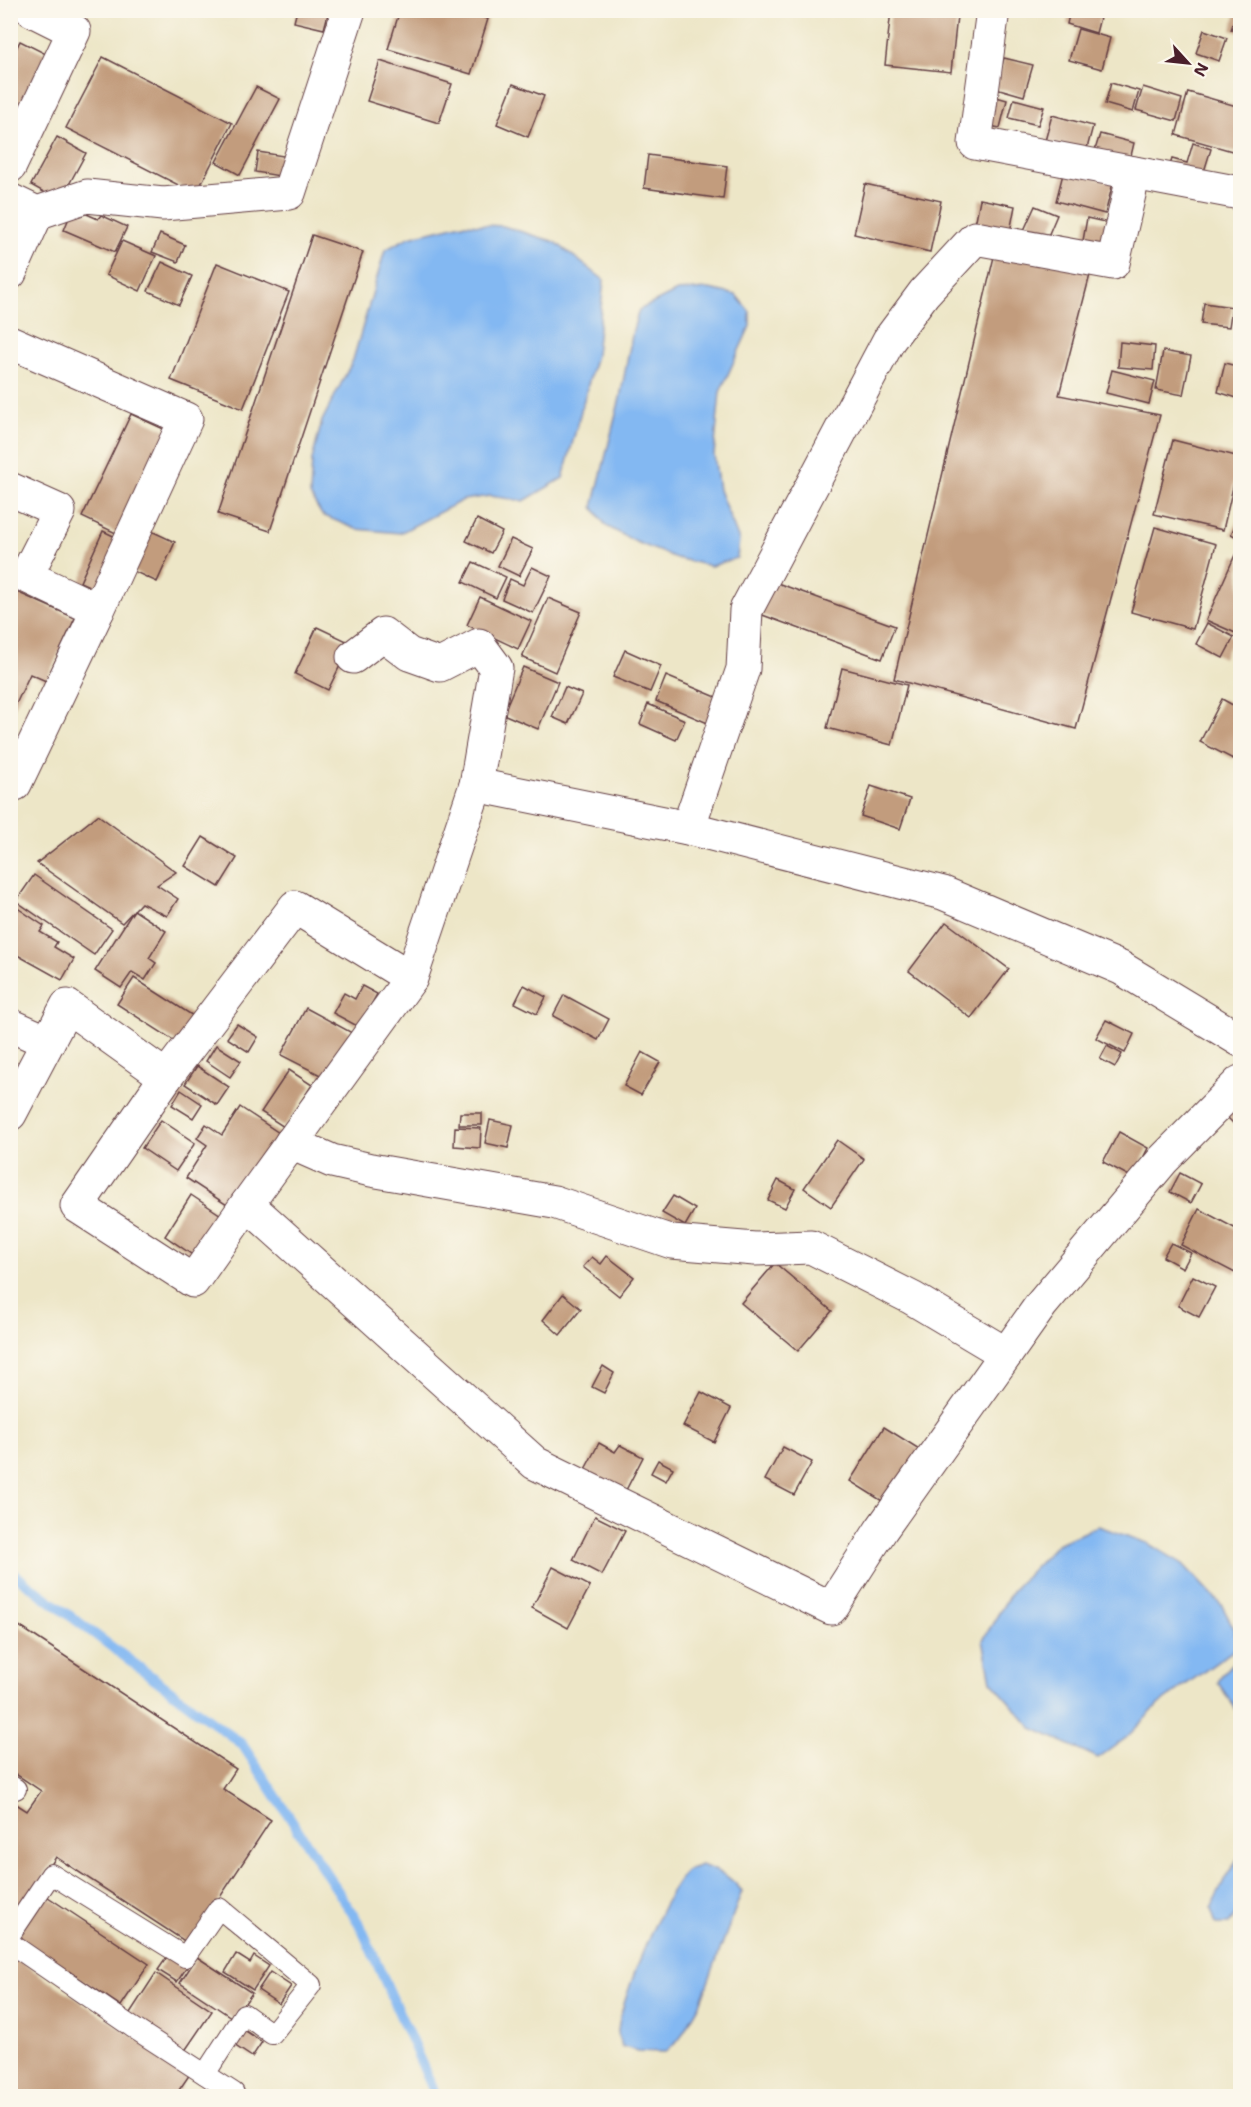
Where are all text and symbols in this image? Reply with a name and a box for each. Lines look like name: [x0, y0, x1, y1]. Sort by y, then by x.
north arrow: [1158, 33, 1218, 93]
text: N: [1189, 59, 1213, 80]

